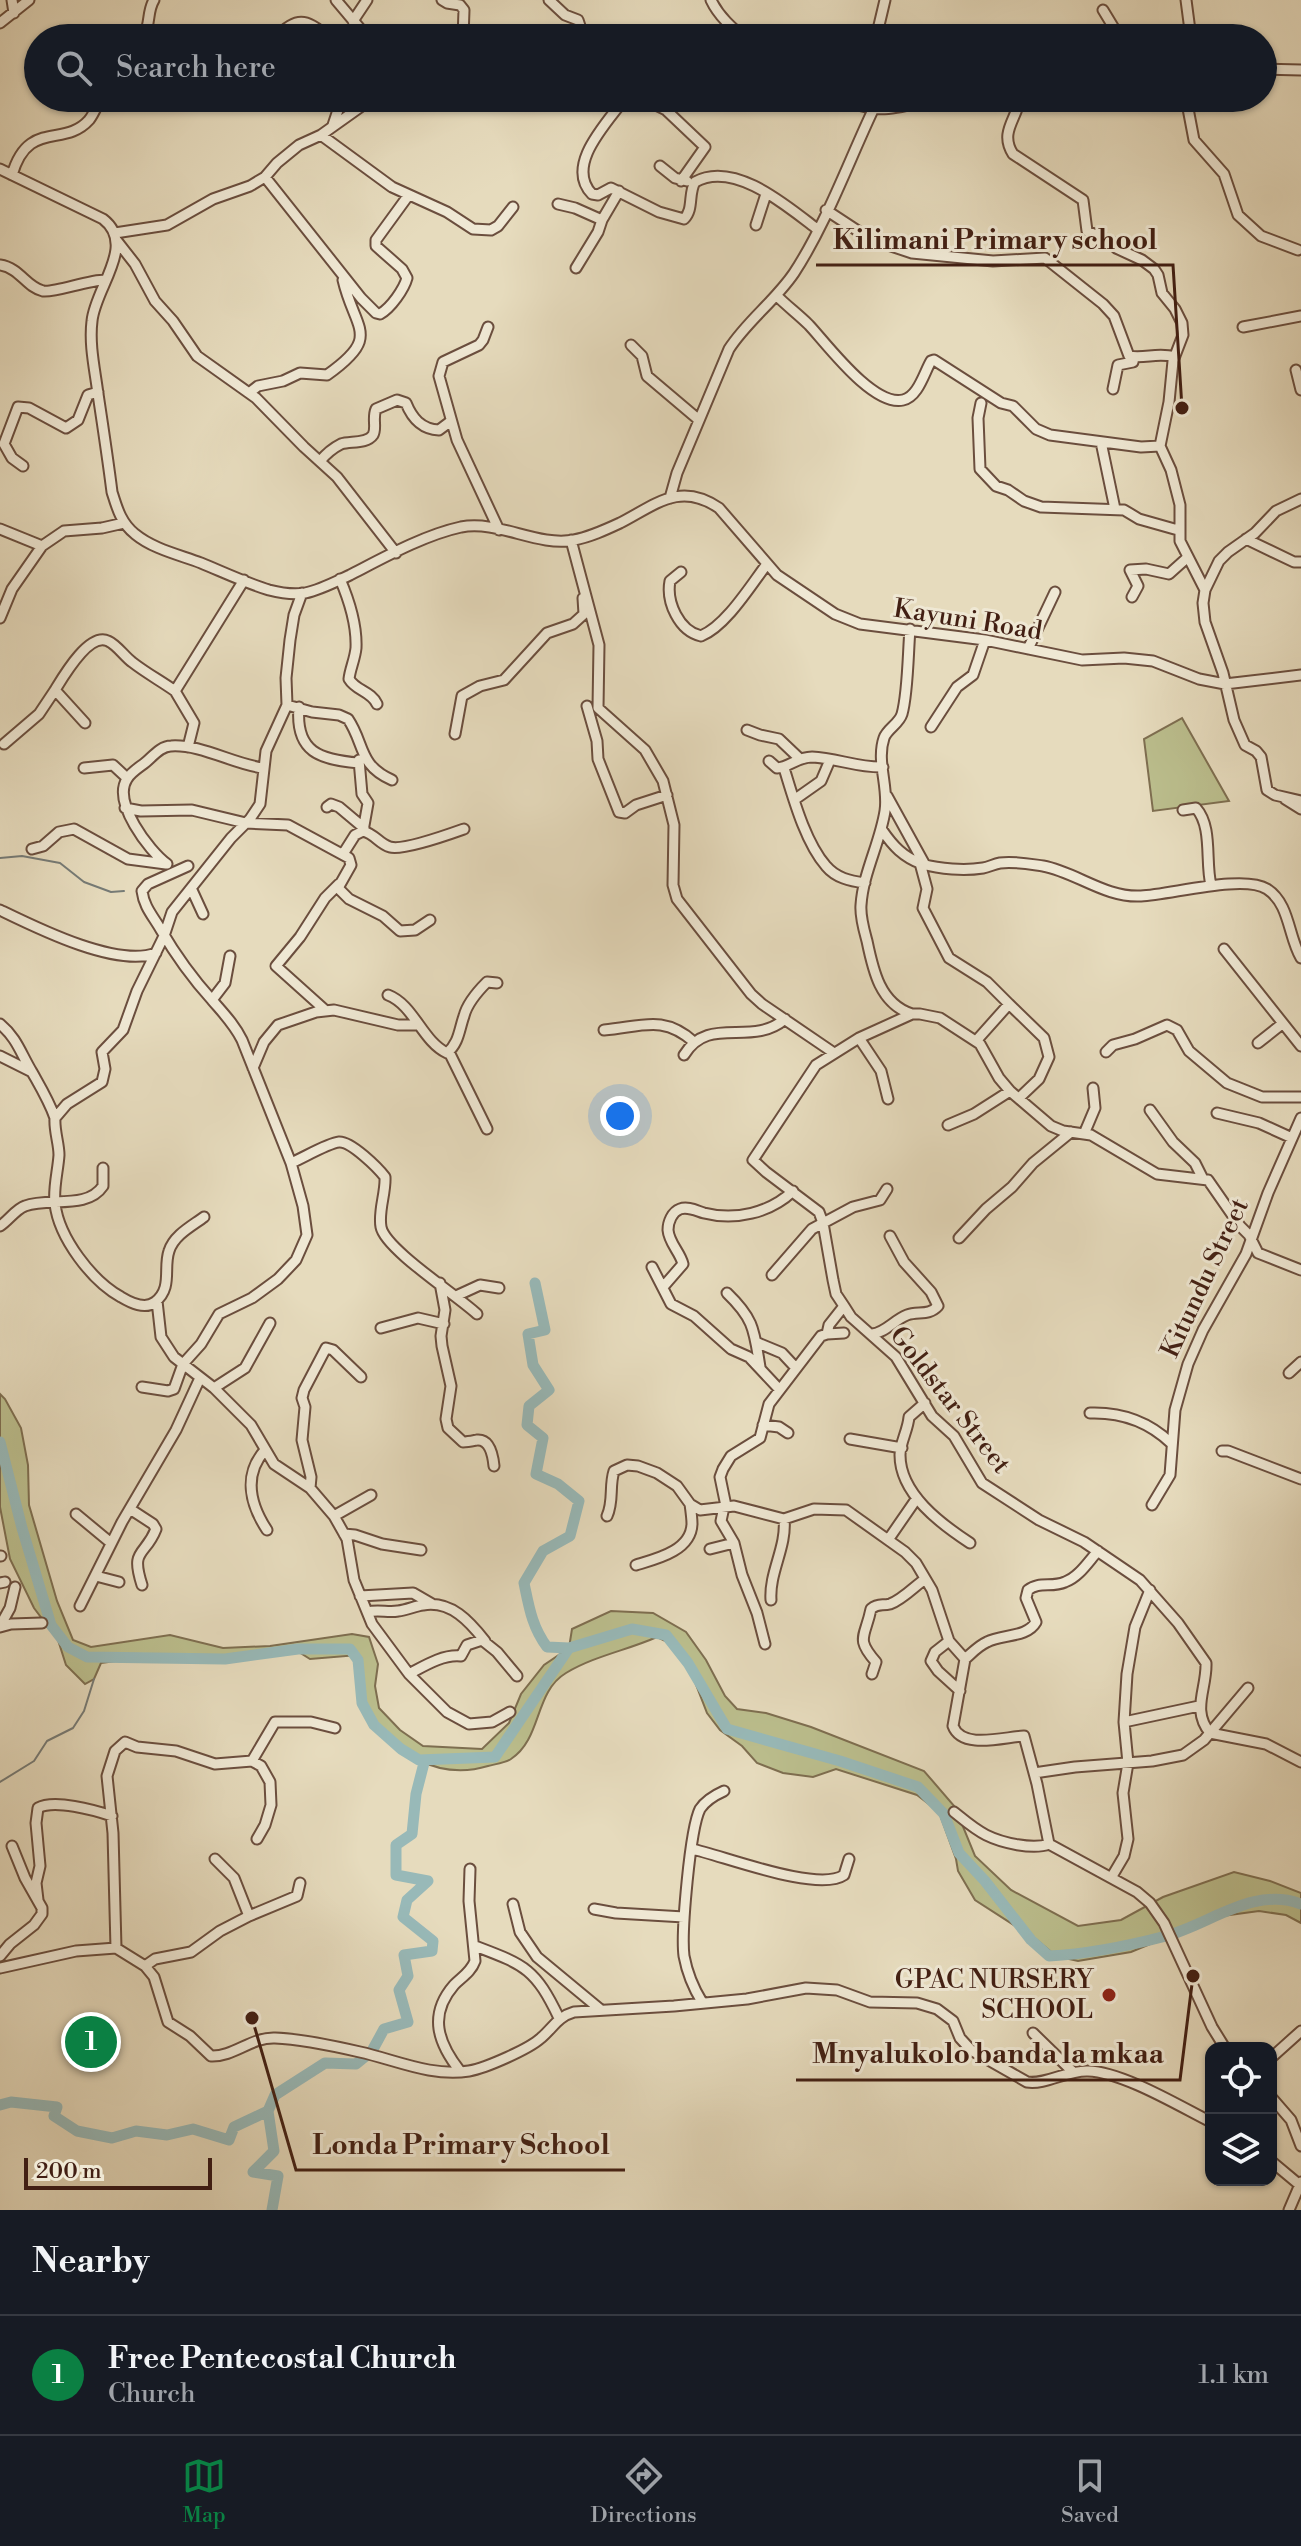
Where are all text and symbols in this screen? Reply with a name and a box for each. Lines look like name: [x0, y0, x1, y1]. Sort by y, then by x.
search box: [24, 24, 1277, 112]
icon: search: [52, 46, 96, 90]
text: Search here: [116, 49, 276, 87]
callout: Kilimani Primary school: [816, 213, 1173, 265]
text: Kilimani Primary school: [833, 223, 1157, 258]
street label: Kayuni Road: [891, 592, 1045, 648]
your location: [600, 1096, 640, 1136]
street label: Kitundu Street: [1154, 1193, 1256, 1363]
street label: Goldstar Street: [883, 1320, 1017, 1480]
place label: GPAC NURSERY SCHOOL: [895, 1964, 1095, 2026]
marker: GPAC NURSERY SCHOOL: [1100, 1986, 1118, 2004]
pin: 1: [65, 2012, 117, 2072]
callout: Mnyalukolo banda la mkaa: [796, 2028, 1180, 2080]
text: Mnyalukolo banda la mkaa: [812, 2037, 1165, 2072]
map controls: [1205, 2042, 1277, 2186]
button: locate: [1205, 2042, 1277, 2114]
button: layers: [1205, 2114, 1277, 2186]
callout: Londa Primary School: [296, 2118, 625, 2170]
text: Londa Primary School: [312, 2128, 610, 2163]
scale bar: [24, 2154, 212, 2190]
text: 200 m: [36, 2158, 102, 2185]
text: Nearby: [32, 2241, 150, 2283]
text: Free Pentecostal Church: [108, 2340, 456, 2378]
text: 1: [52, 2359, 64, 2391]
text: 1.1 km: [1198, 2359, 1269, 2391]
text: Church: [108, 2378, 196, 2410]
tab: Map: [182, 2454, 226, 2529]
tab: Directions: [591, 2454, 697, 2529]
tab: Saved: [1061, 2454, 1119, 2529]

